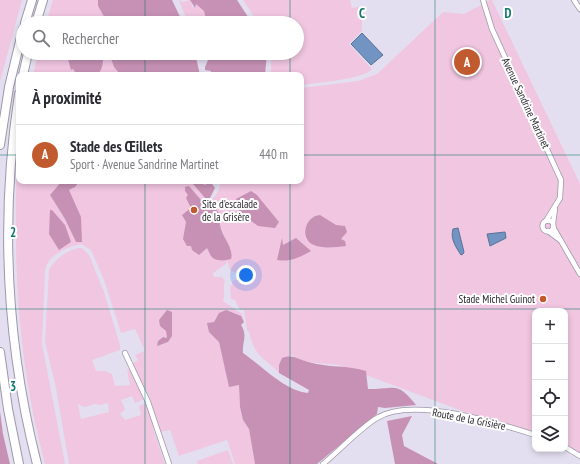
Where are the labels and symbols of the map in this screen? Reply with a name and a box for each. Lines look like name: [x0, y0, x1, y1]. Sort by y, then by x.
text: C: [359, 5, 365, 22]
text: D: [505, 5, 512, 22]
pin: A: [454, 47, 480, 77]
street label: Avenue Sandrine Martinet: [499, 55, 553, 151]
place label: Site d'escalade de la Grisère: [202, 197, 258, 224]
marker: Site d'escalade de la Grisère: [189, 205, 199, 215]
text: 2: [10, 224, 16, 241]
your location: [236, 265, 256, 285]
place label: Stade Michel Guinot: [458, 292, 535, 306]
marker: Stade Michel Guinot: [538, 294, 548, 304]
text: 3: [10, 378, 16, 395]
street label: Route de la Grisière: [431, 405, 507, 433]

